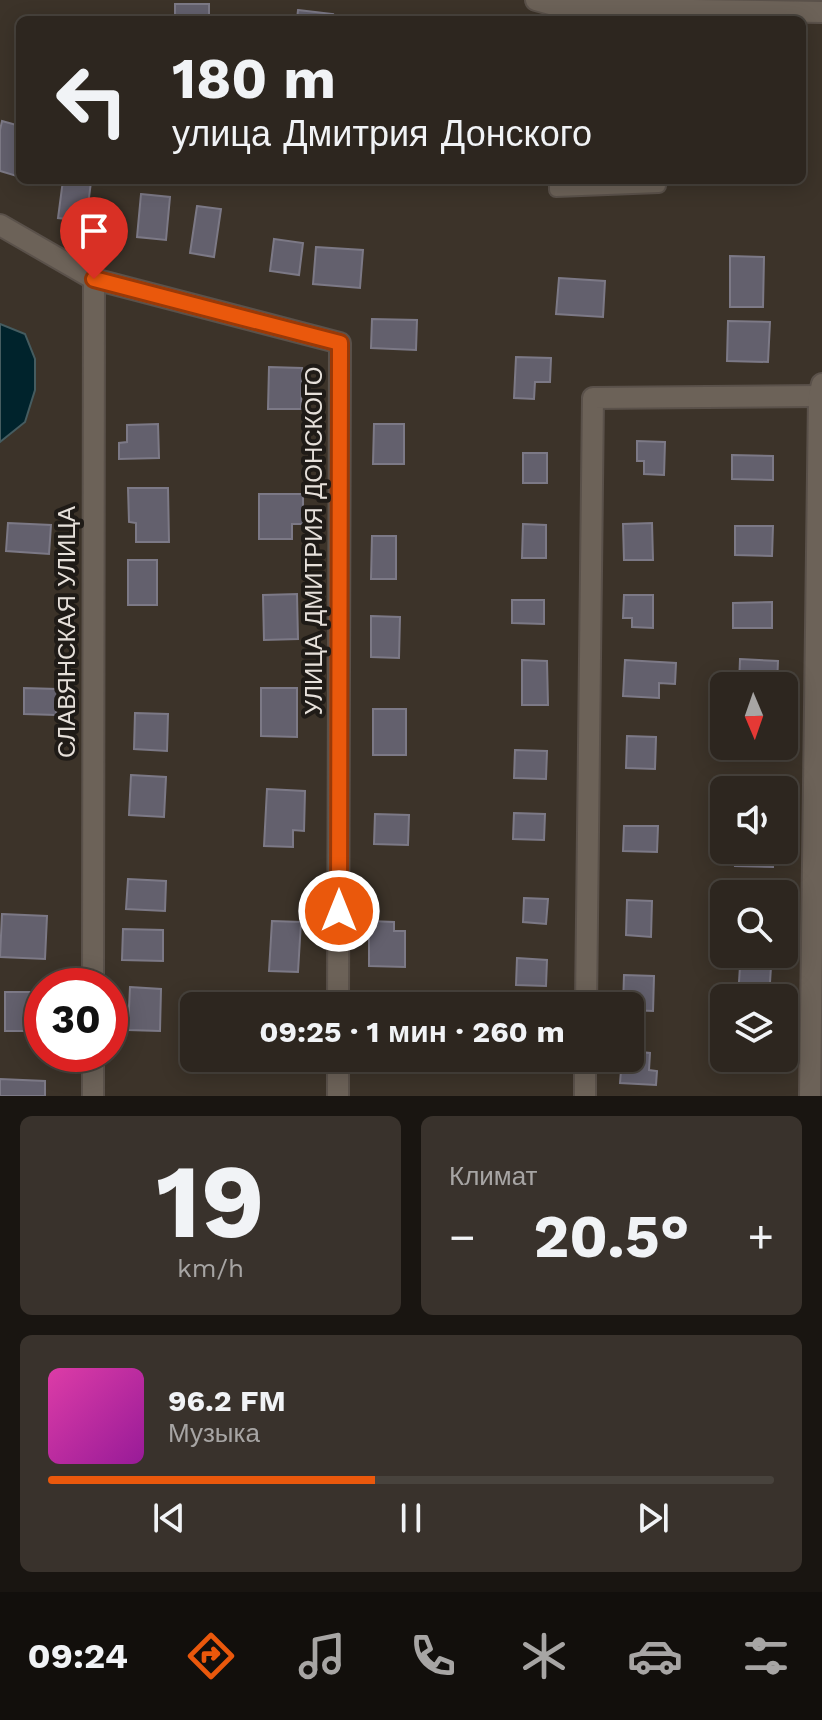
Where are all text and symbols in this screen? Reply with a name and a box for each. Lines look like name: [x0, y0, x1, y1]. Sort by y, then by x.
text: 180 m: [172, 46, 336, 112]
icon: left: [40, 48, 144, 152]
text: улица Дмитрия Донского: [172, 113, 592, 155]
pin: [60, 197, 128, 279]
icon: arrive: [72, 209, 116, 253]
street label: УЛИЦА ДМИТРИЯ ДОНСКОГО: [300, 367, 328, 715]
street label: СЛАВЯНСКАЯ УЛИЦА: [53, 506, 81, 758]
north arrow: [710, 672, 798, 760]
map controls: [710, 672, 798, 1072]
button: sound: [710, 776, 798, 864]
position arrow: [297, 869, 381, 953]
button: search: [710, 880, 798, 968]
speed limit sign: 30: [24, 968, 128, 1072]
button: layers: [710, 984, 798, 1072]
text: 09:25 · 1 мин · 260 m: [259, 1014, 565, 1049]
text: 19: [156, 1140, 265, 1262]
text: Климат: [449, 1161, 538, 1191]
text: 20.5°: [534, 1201, 689, 1272]
text: −: [449, 1211, 476, 1263]
text: +: [747, 1211, 774, 1263]
text: km/h: [177, 1253, 244, 1283]
text: 96.2 FM: [168, 1383, 286, 1418]
text: Музыка: [168, 1418, 260, 1448]
icon: previous: [147, 1496, 191, 1540]
icon: pause: [389, 1496, 433, 1540]
icon: next: [631, 1496, 675, 1540]
icon: directions: [183, 1628, 239, 1684]
icon: music: [294, 1628, 350, 1684]
icon: phone: [405, 1628, 461, 1684]
icon: climate: [516, 1628, 572, 1684]
icon: car: [627, 1628, 683, 1684]
icon: filters: [738, 1628, 794, 1684]
text: 09:24: [28, 1635, 128, 1677]

